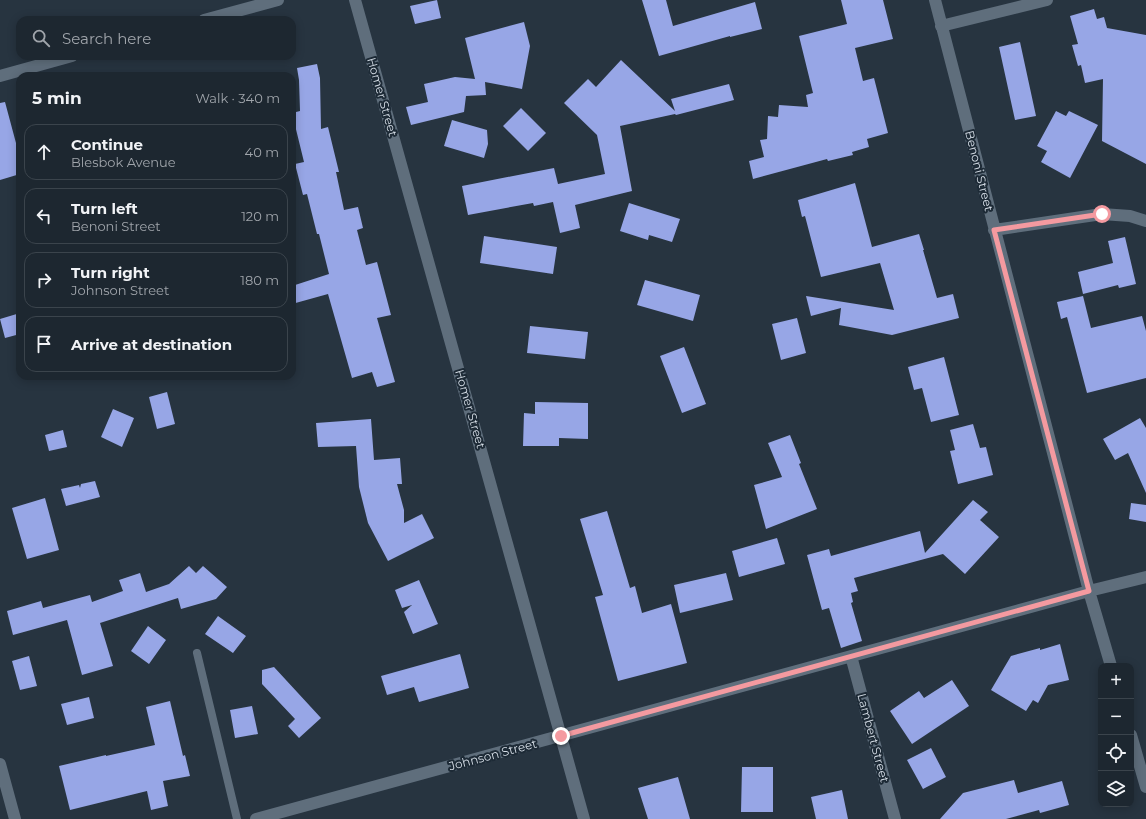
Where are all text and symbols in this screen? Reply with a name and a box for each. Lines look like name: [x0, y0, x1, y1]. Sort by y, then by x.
search box: [16, 16, 296, 60]
icon: search: [30, 27, 52, 49]
text: Search here: [62, 29, 151, 48]
street label: Homer Street: [364, 56, 401, 138]
text: 5 min: [32, 88, 82, 108]
text: Walk · 340 m: [196, 90, 280, 106]
street label: Benoni Street: [962, 129, 997, 213]
text: Continue: [71, 135, 143, 154]
icon: ahead: [33, 141, 55, 163]
text: 40 m: [245, 144, 279, 160]
text: Blesbok Avenue: [71, 154, 176, 170]
text: Turn left: [71, 199, 138, 218]
icon: left: [33, 205, 55, 227]
route start: [1093, 205, 1111, 223]
text: 120 m: [241, 208, 279, 224]
text: Benoni Street: [71, 218, 161, 234]
text: Turn right: [71, 263, 150, 282]
icon: right: [33, 269, 55, 291]
text: 180 m: [240, 272, 279, 288]
text: Johnson Street: [71, 282, 169, 298]
icon: arrive: [33, 333, 55, 355]
text: Arrive at destination: [71, 335, 232, 354]
street label: Homer Street: [452, 368, 489, 450]
map controls: [1098, 663, 1134, 807]
button: +: [1098, 663, 1134, 699]
street label: Lambert Street: [854, 692, 893, 784]
button: −: [1098, 699, 1134, 735]
route end: [552, 727, 570, 745]
button: locate: [1098, 735, 1134, 771]
street label: Johnson Street: [446, 736, 539, 774]
button: layers: [1098, 771, 1134, 807]

